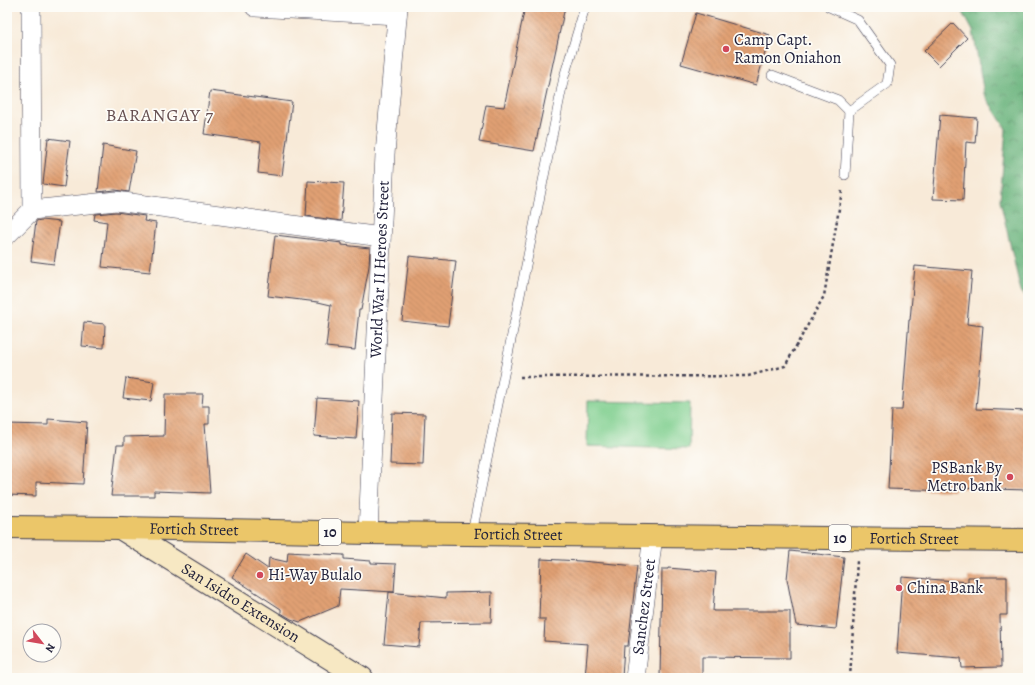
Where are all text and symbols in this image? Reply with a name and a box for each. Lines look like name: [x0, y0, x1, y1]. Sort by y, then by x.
place label: Camp Capt. Ramon Oniahon: [734, 29, 841, 69]
marker: Camp Capt. Ramon Oniahon: [721, 44, 731, 54]
district label: BARANGAY 7: [106, 103, 214, 127]
street label: World War II Heroes Street: [365, 180, 395, 359]
place label: PSBank By Metro bank: [927, 457, 1003, 497]
marker: PSBank By Metro bank: [1005, 472, 1015, 482]
street label: Fortich Street: [149, 518, 239, 541]
road number: 10: [319, 519, 341, 545]
street label: Fortich Street: [473, 523, 563, 546]
road number: 10: [829, 525, 851, 551]
street label: Fortich Street: [869, 527, 959, 550]
street label: Sanchez Street: [627, 557, 661, 656]
street label: San Isidro Extension: [177, 558, 304, 648]
place label: Hi-Way Bulalo: [268, 564, 362, 586]
marker: Hi-Way Bulalo: [255, 570, 265, 580]
place label: China Bank: [907, 577, 983, 599]
marker: China Bank: [894, 583, 904, 593]
north arrow: [22, 623, 62, 663]
text: N: [42, 641, 59, 655]

